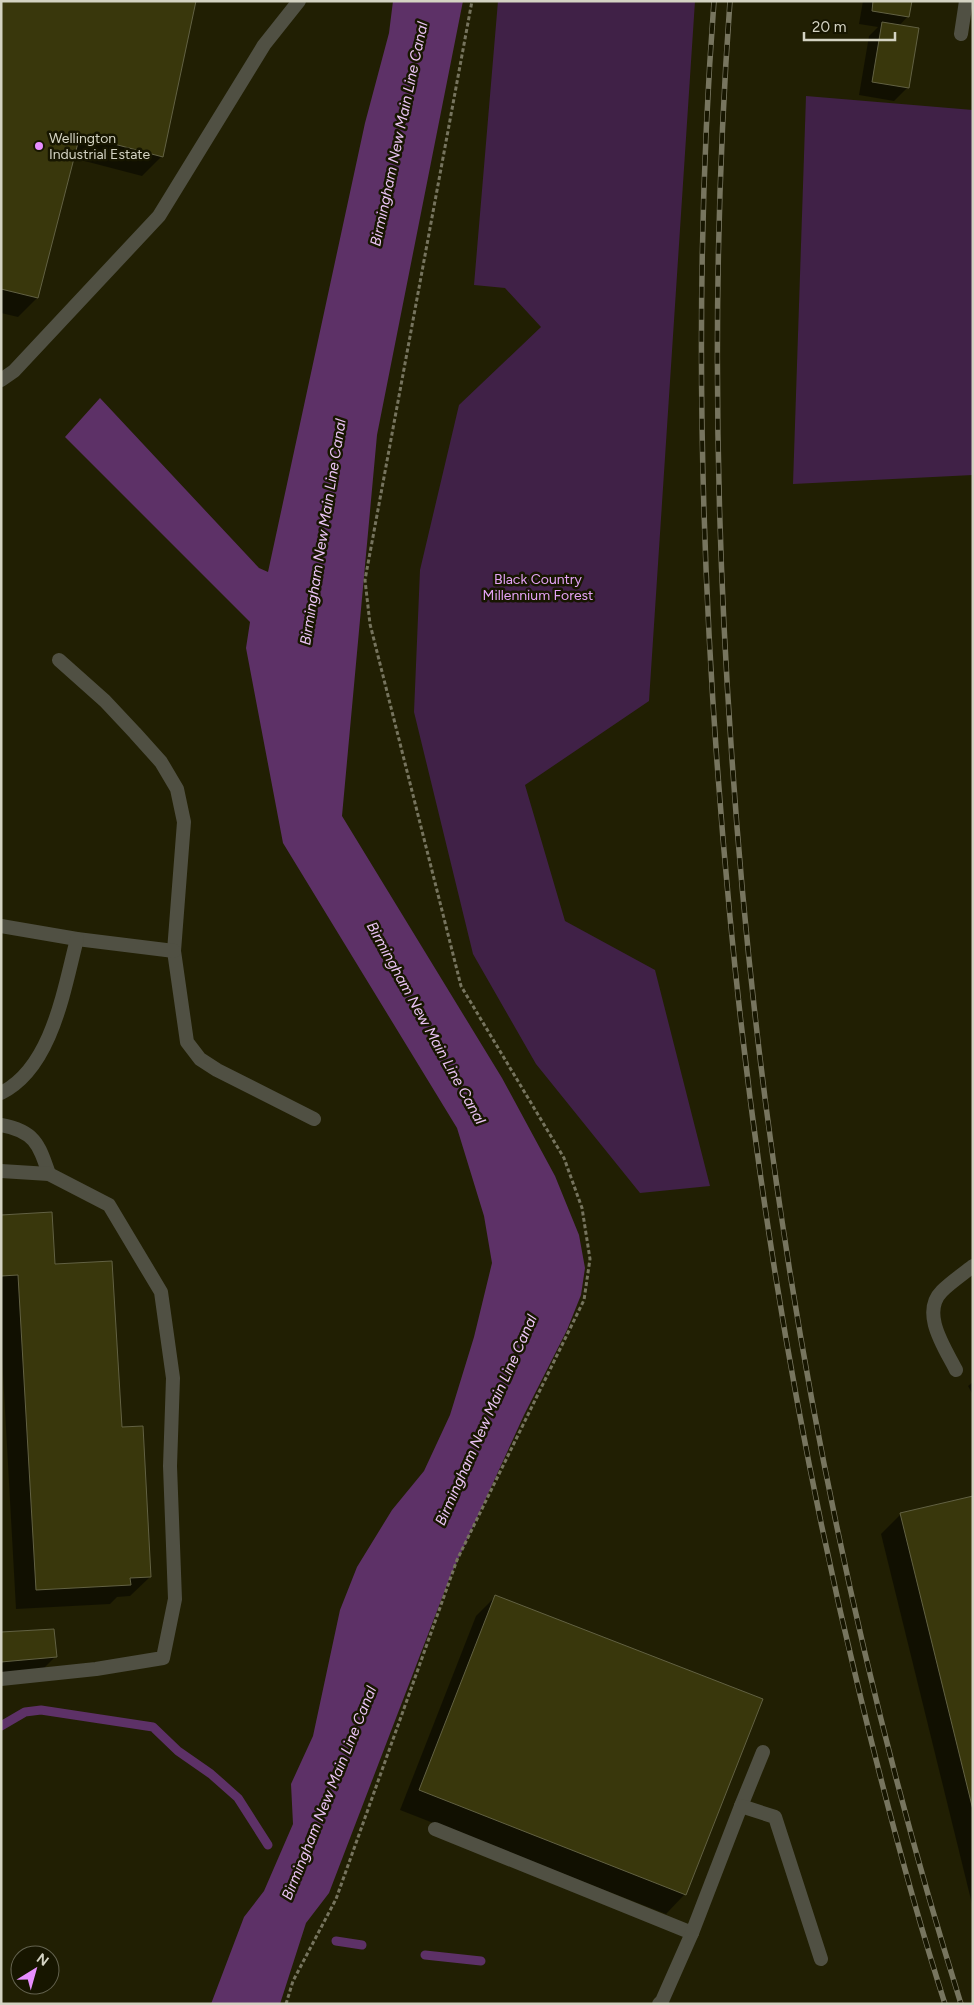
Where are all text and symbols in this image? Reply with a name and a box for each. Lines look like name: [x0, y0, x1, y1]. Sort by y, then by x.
scale bar: [804, 10, 895, 42]
text: 20 m: [812, 18, 846, 36]
water label: Birmingham New Main Line Canal: [366, 20, 432, 248]
place label: Wellington Industrial Estate: [49, 130, 151, 163]
marker: Wellington Industrial Estate: [33, 140, 45, 152]
water label: Birmingham New Main Line Canal: [296, 417, 350, 646]
park label: Black Country Millennium Forest: [483, 571, 593, 604]
water label: Birmingham New Main Line Canal: [363, 919, 490, 1128]
water label: Birmingham New Main Line Canal: [431, 1311, 541, 1528]
water label: Birmingham New Main Line Canal: [278, 1683, 380, 1902]
north arrow: [10, 1945, 60, 1995]
text: N: [33, 1950, 52, 1970]

